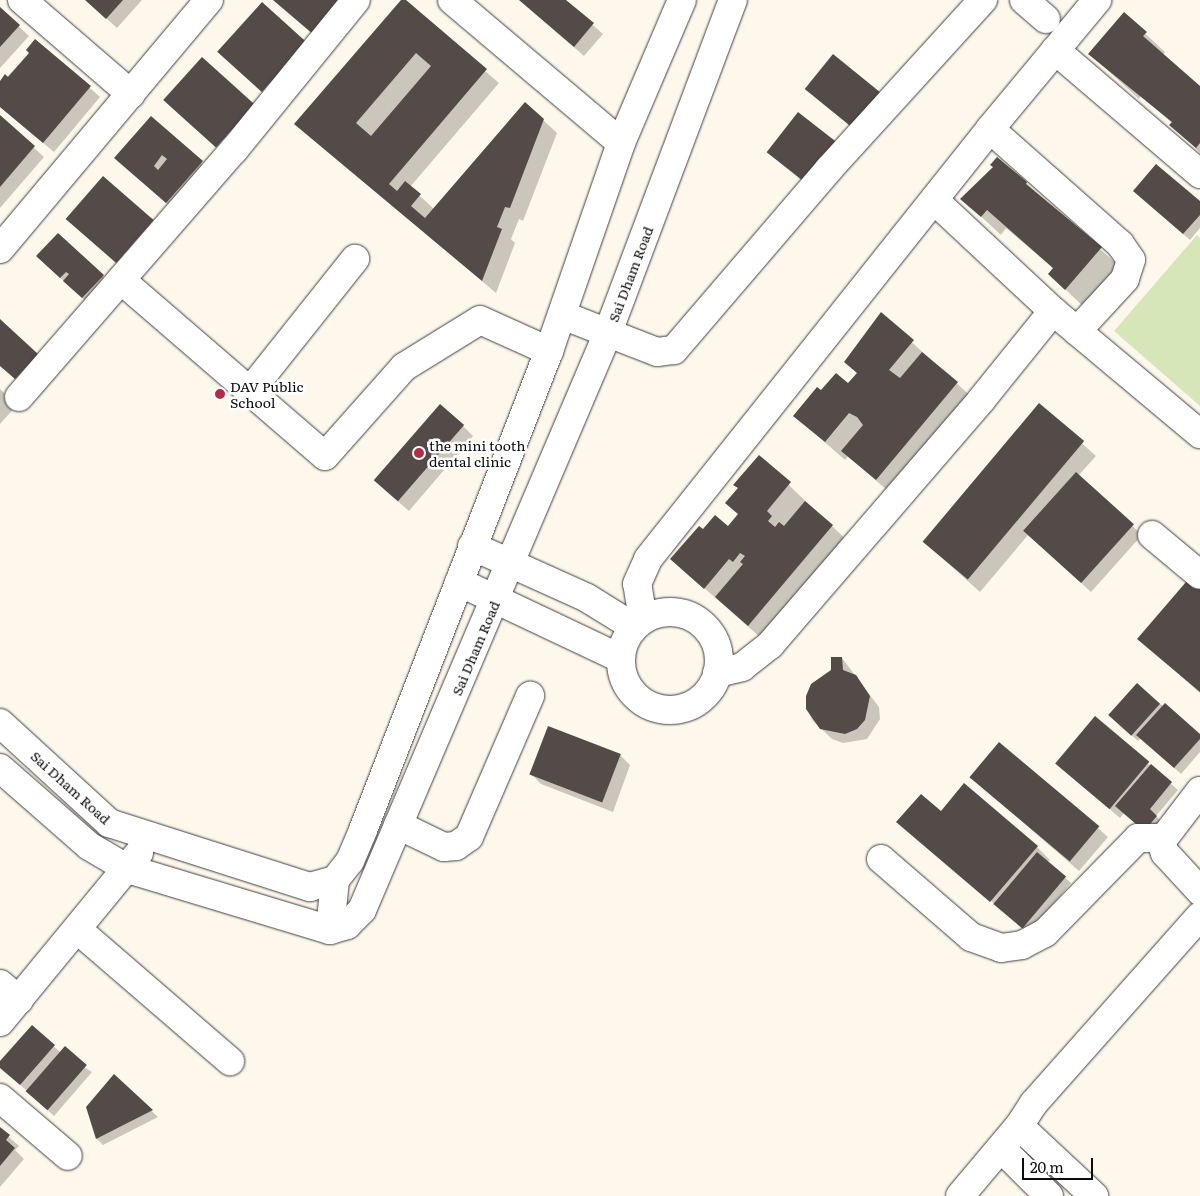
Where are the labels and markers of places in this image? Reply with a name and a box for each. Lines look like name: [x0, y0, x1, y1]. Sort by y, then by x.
place label: DAV Public School: [230, 378, 304, 411]
marker: DAV Public School: [214, 388, 226, 400]
place label: the mini tooth dental clinic: [429, 437, 526, 470]
marker: the mini tooth dental clinic: [413, 447, 425, 459]

